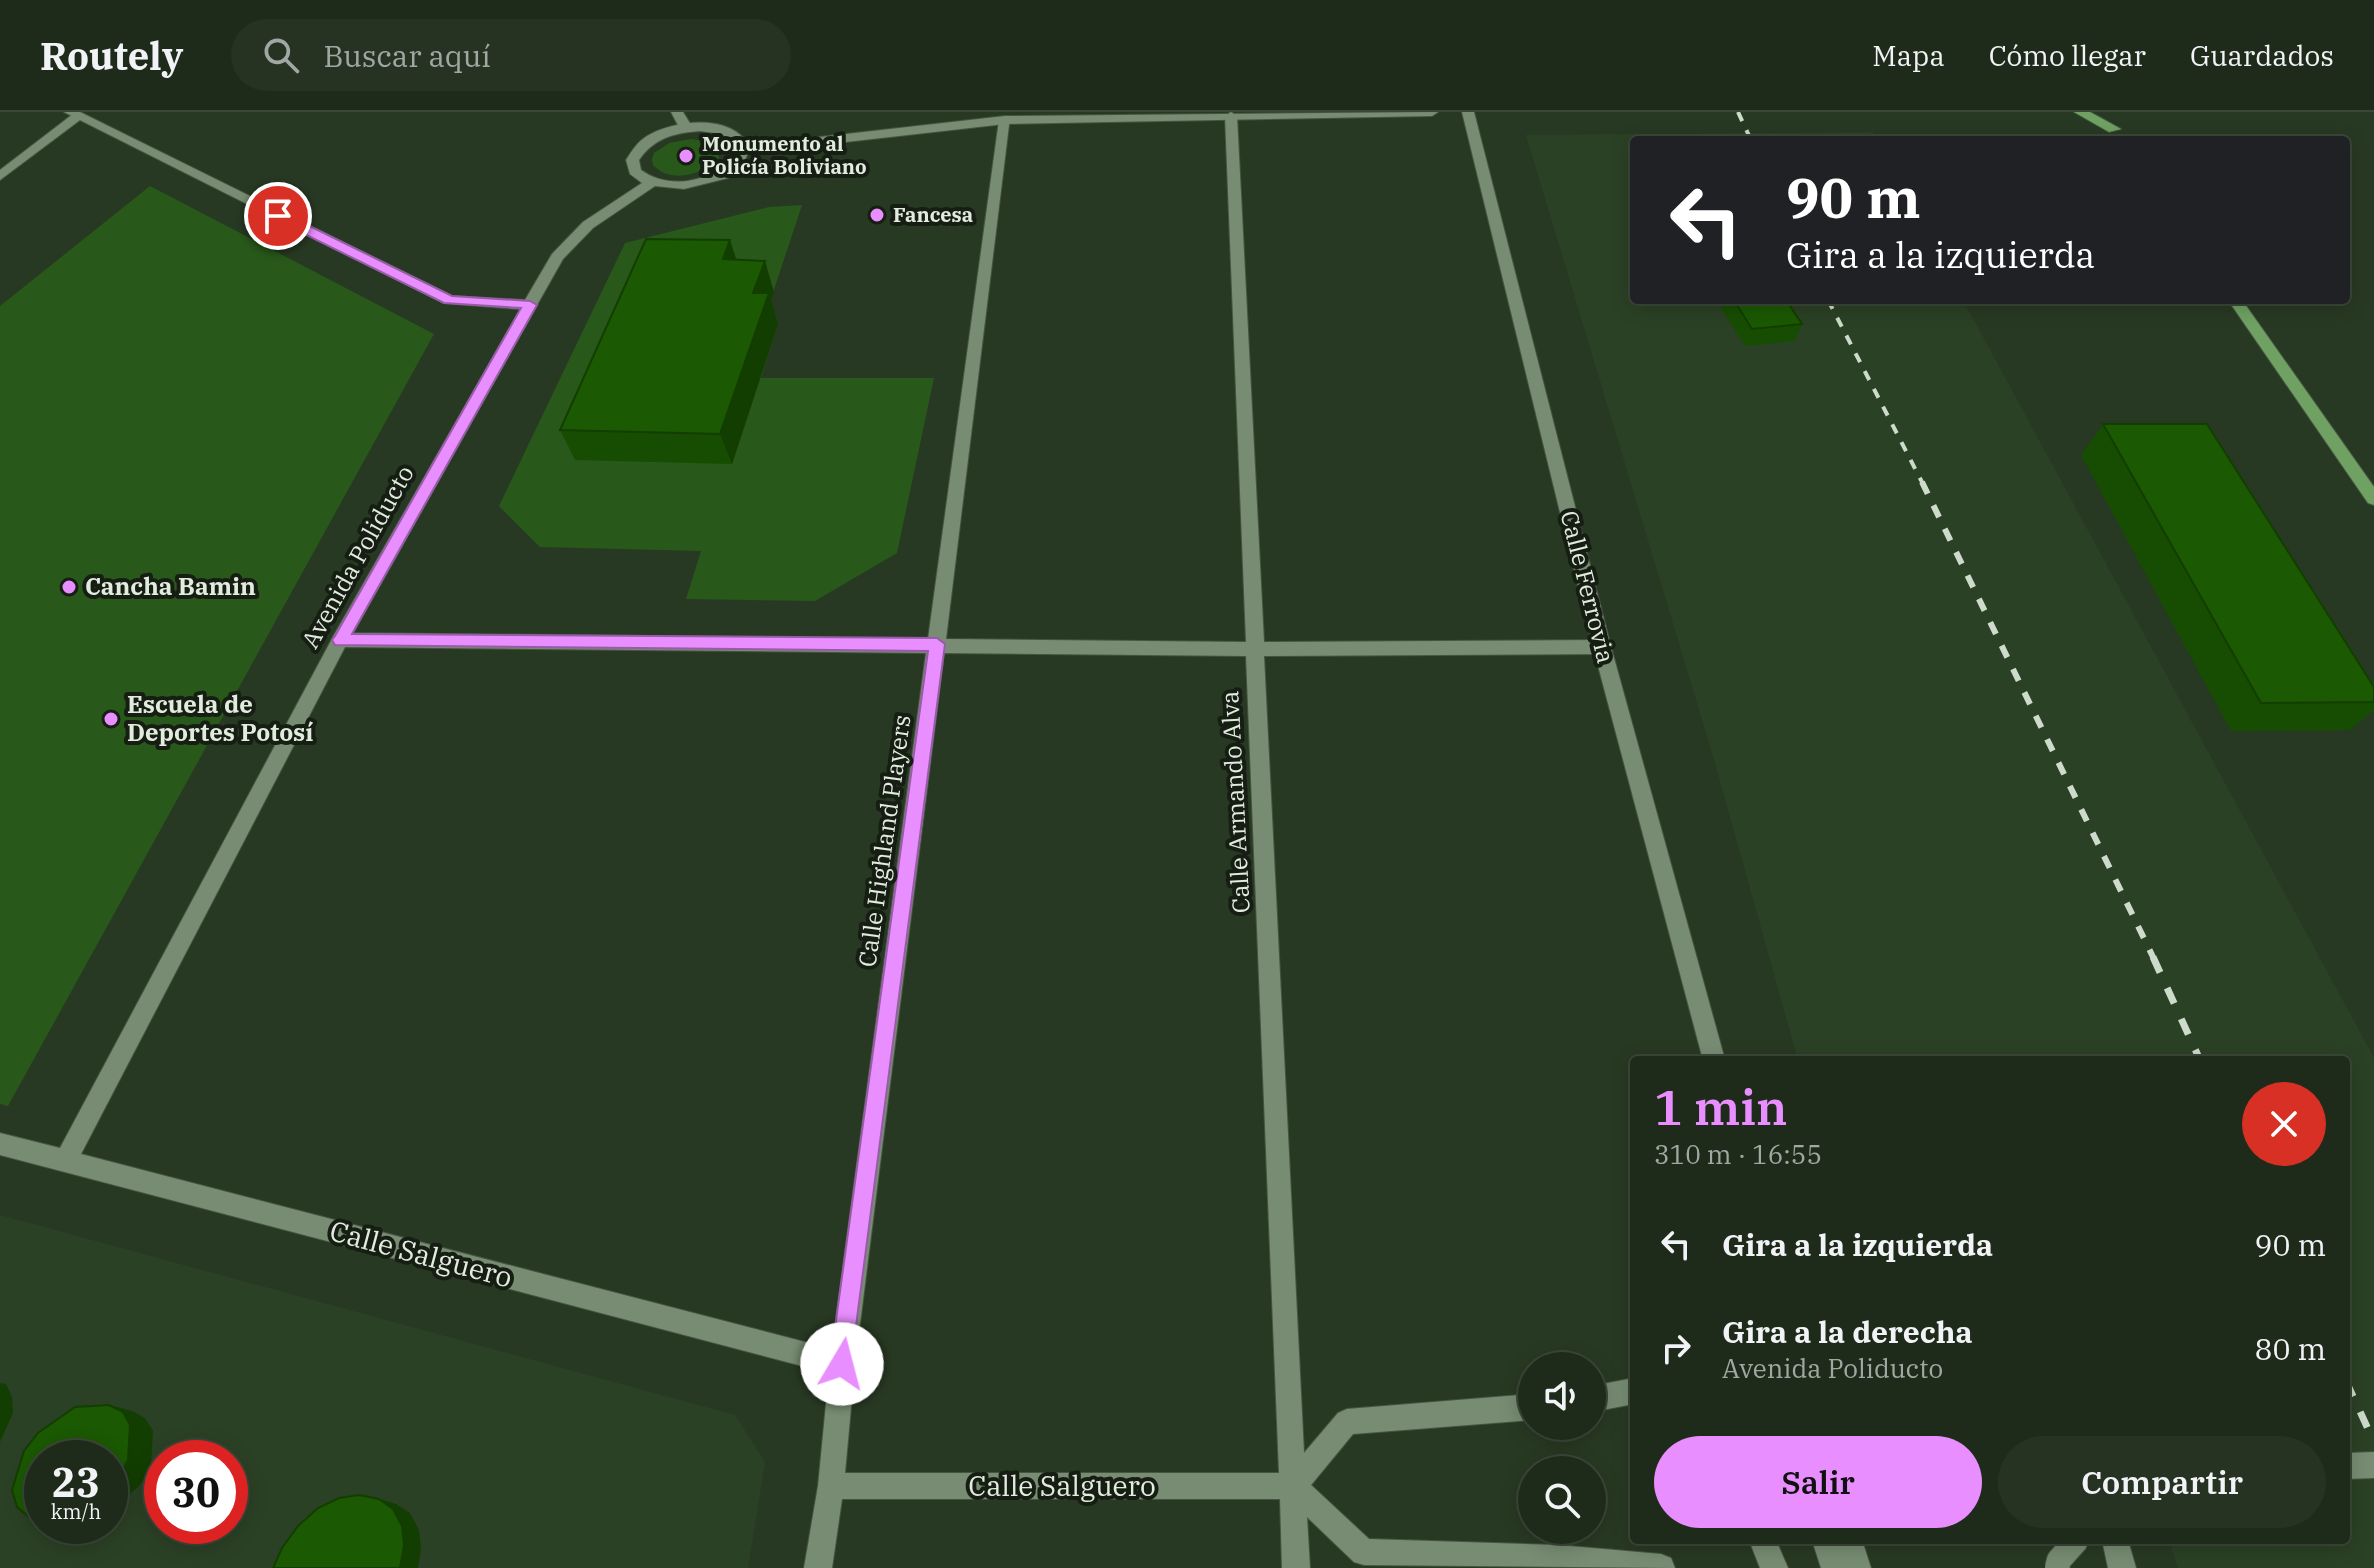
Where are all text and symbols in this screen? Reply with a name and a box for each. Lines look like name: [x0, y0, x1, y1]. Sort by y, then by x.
search box: [231, 19, 791, 91]
text: Routely: [40, 31, 183, 80]
icon: search: [259, 33, 303, 77]
text: Buscar aquí: [323, 36, 491, 75]
text: Mapa: [1872, 37, 1945, 74]
text: Cómo llegar: [1989, 37, 2146, 74]
text: Guardados: [2190, 37, 2334, 74]
place label: Monumento al Policía Boliviano: [702, 130, 867, 180]
marker: Monumento al Policía Boliviano: [677, 147, 695, 165]
text: 90 m: [1786, 161, 1921, 233]
icon: left: [1654, 168, 1758, 272]
pin: [244, 182, 312, 250]
icon: arrive: [256, 194, 300, 238]
place label: Fancesa: [893, 201, 973, 228]
marker: Fancesa: [868, 206, 886, 224]
text: Gira a la izquierda: [1786, 231, 2095, 278]
street label: Avenida Poliducto: [294, 459, 421, 654]
street label: Calle Ferrovia: [1554, 507, 1622, 666]
place label: Cancha Bamin: [85, 570, 256, 602]
marker: Cancha Bamin: [60, 578, 78, 596]
place label: Escuela de Deportes Potosí: [127, 688, 313, 748]
street label: Calle Armando Alva: [1213, 690, 1257, 914]
marker: Escuela de Deportes Potosí: [102, 710, 120, 728]
street label: Calle Highland Players: [850, 713, 918, 969]
text: 1 min: [1654, 1076, 1787, 1138]
button: close: [2242, 1082, 2326, 1166]
text: 310 m · 16:55: [1654, 1137, 1822, 1171]
street label: Calle Salguero: [326, 1211, 516, 1296]
icon: left: [1654, 1222, 1698, 1266]
text: Gira a la izquierda: [1722, 1225, 1993, 1264]
text: 90 m: [2254, 1225, 2326, 1264]
text: Gira a la derecha: [1722, 1312, 1973, 1351]
position arrow: [800, 1322, 884, 1406]
icon: right: [1654, 1326, 1698, 1370]
text: 80 m: [2254, 1329, 2326, 1368]
text: Avenida Poliducto: [1722, 1351, 1943, 1385]
map controls: [1518, 1352, 1606, 1544]
button: sound: [1518, 1352, 1606, 1440]
button: Salir: [1654, 1436, 1982, 1528]
button: Compartir: [1998, 1436, 2326, 1528]
speed limit sign: 30: [144, 1440, 248, 1544]
text: 23: [52, 1456, 100, 1508]
button: search: [1518, 1456, 1606, 1544]
street label: Calle Salguero: [968, 1467, 1156, 1504]
text: km/h: [51, 1498, 101, 1525]

